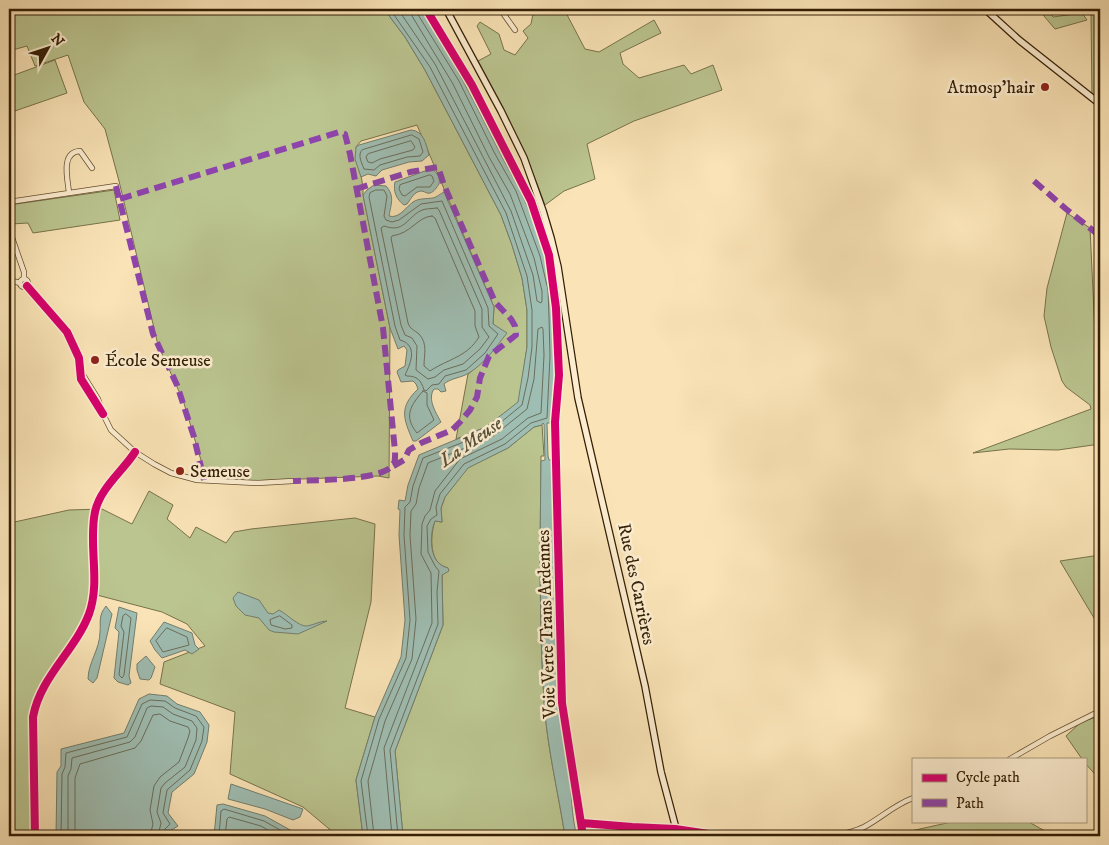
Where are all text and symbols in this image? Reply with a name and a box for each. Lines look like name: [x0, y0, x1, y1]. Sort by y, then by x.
north arrow: [22, 22, 72, 72]
text: N: [47, 30, 68, 51]
place label: Atmosp'hair: [947, 77, 1035, 99]
marker: Atmosp'hair: [1039, 81, 1051, 93]
place label: École Semeuse: [105, 350, 211, 372]
marker: École Semeuse: [89, 354, 101, 366]
water label: La Meuse: [434, 412, 507, 473]
place label: Semeuse: [190, 461, 250, 483]
marker: Semeuse: [174, 465, 186, 477]
street label: Rue des Carrières: [612, 521, 660, 647]
street label: Voie Verte Trans Ardennes: [533, 529, 561, 720]
legend: [912, 758, 1086, 822]
text: Cycle path: [956, 768, 1020, 787]
text: Path: [956, 794, 984, 813]

